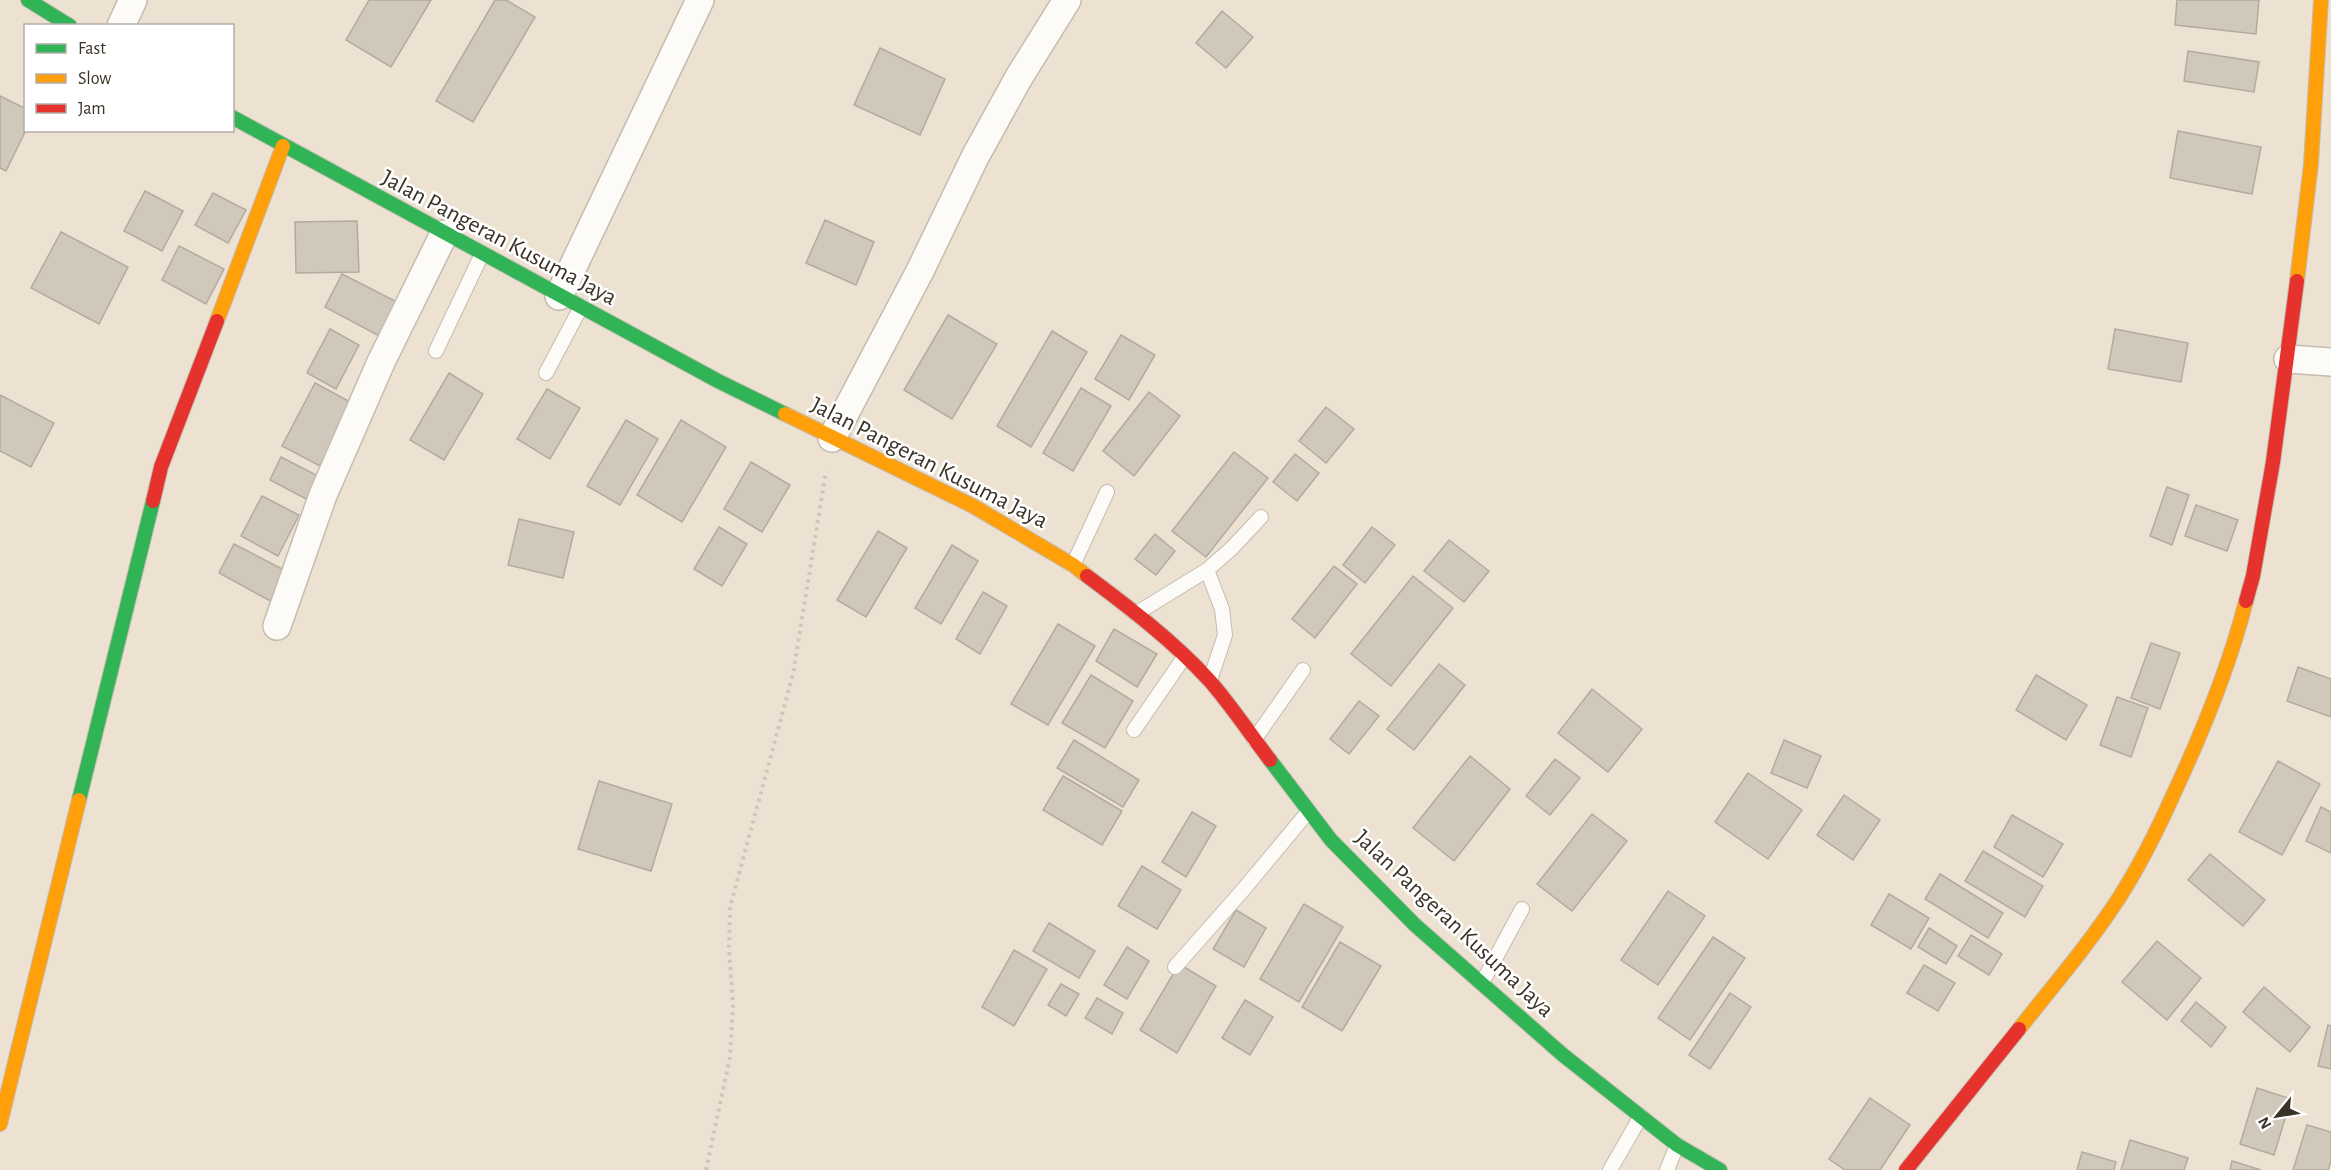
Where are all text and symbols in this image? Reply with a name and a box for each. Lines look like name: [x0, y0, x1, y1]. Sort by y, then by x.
legend: [24, 24, 234, 132]
text: Fast: [78, 40, 106, 58]
text: Slow: [78, 70, 111, 88]
text: Jam: [78, 100, 106, 118]
street label: Jalan Pangeran Kusuma Jaya: [377, 166, 621, 310]
street label: Jalan Pangeran Kusuma Jaya: [807, 393, 1051, 533]
street label: Jalan Pangeran Kusuma Jaya: [1350, 826, 1558, 1022]
north arrow: [2247, 1086, 2307, 1146]
text: N: [2255, 1114, 2275, 1132]

